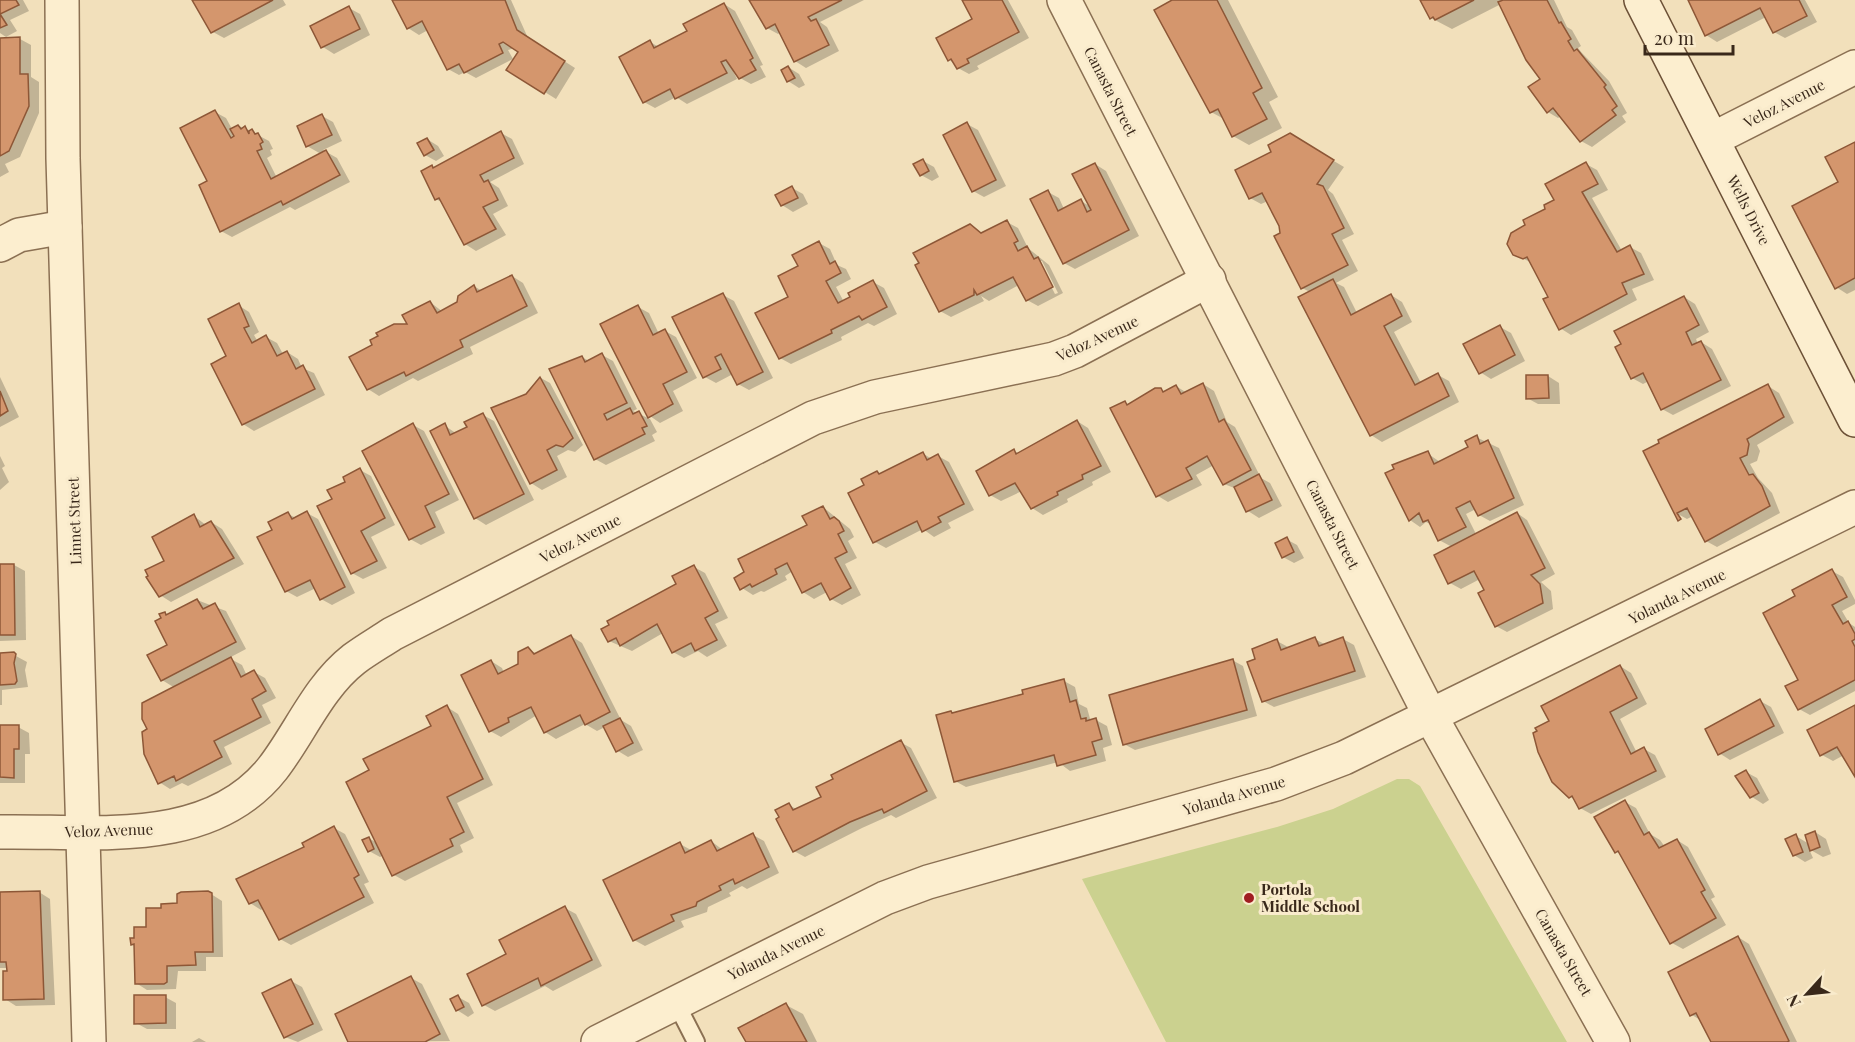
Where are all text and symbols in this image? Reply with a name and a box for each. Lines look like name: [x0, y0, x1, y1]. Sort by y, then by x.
scale bar: [1645, 18, 1734, 56]
text: 20 m: [1654, 26, 1694, 50]
street label: Canasta Street: [1080, 43, 1142, 140]
street label: Veloz Avenue: [1739, 74, 1828, 132]
street label: Wells Drive: [1722, 171, 1775, 248]
street label: Veloz Avenue: [1052, 310, 1141, 366]
street label: Linnet Street: [62, 476, 86, 565]
street label: Canasta Street: [1302, 476, 1364, 573]
street label: Veloz Avenue: [535, 509, 624, 567]
street label: Yolanda Avenue: [1624, 564, 1729, 629]
street label: Yolanda Avenue: [1180, 771, 1287, 819]
street label: Veloz Avenue: [63, 818, 154, 842]
place label: Portola Middle School: [1261, 879, 1360, 916]
marker: Portola Middle School: [1242, 891, 1256, 905]
street label: Canasta Street: [1531, 905, 1597, 1000]
street label: Yolanda Avenue: [723, 920, 828, 985]
north arrow: [1777, 964, 1837, 1024]
text: N: [1781, 991, 1805, 1011]

